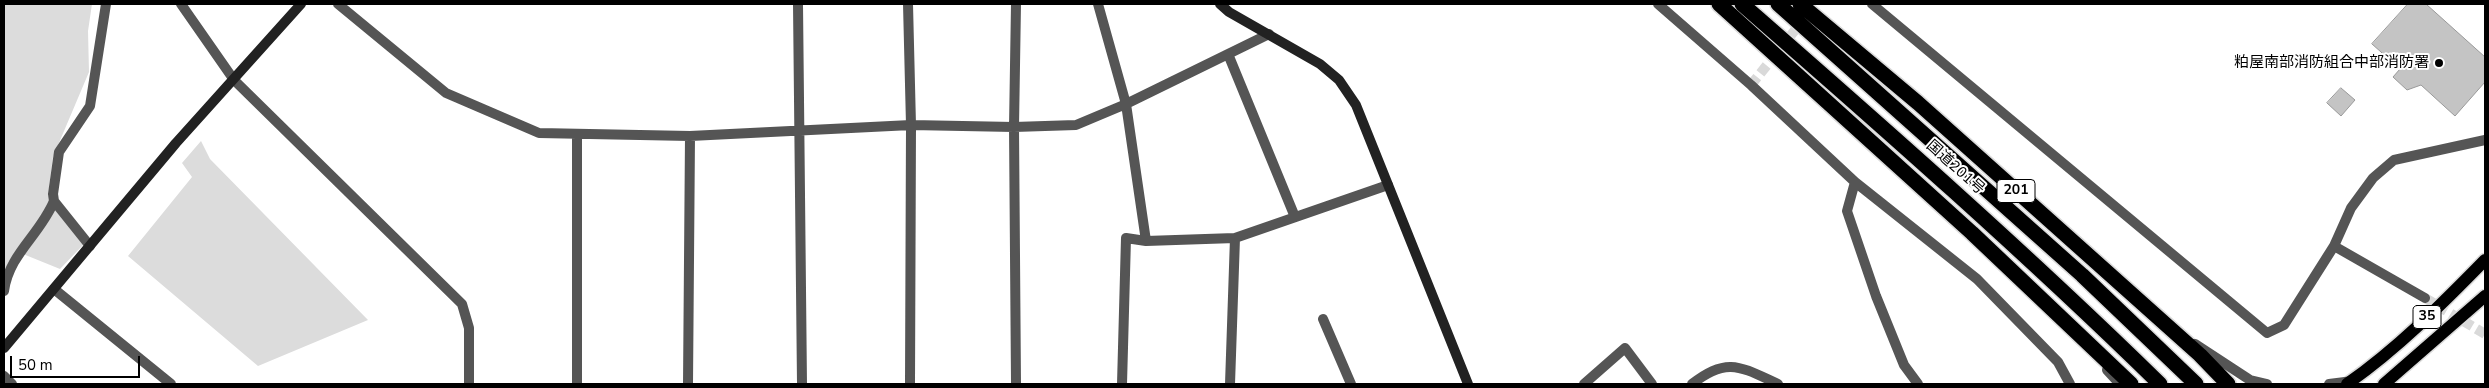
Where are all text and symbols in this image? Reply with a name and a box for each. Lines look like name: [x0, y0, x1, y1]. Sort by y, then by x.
place label: 粕屋南部消防組合中部消防署: [2234, 54, 2429, 72]
marker: 粕屋南部消防組合中部消防署: [2433, 57, 2445, 69]
street label: 国道201号: [1922, 137, 1988, 199]
road number: 201: [1997, 180, 2035, 202]
road number: 35: [2413, 306, 2441, 328]
scale bar: [12, 346, 142, 378]
text: 50 m: [18, 355, 53, 375]

